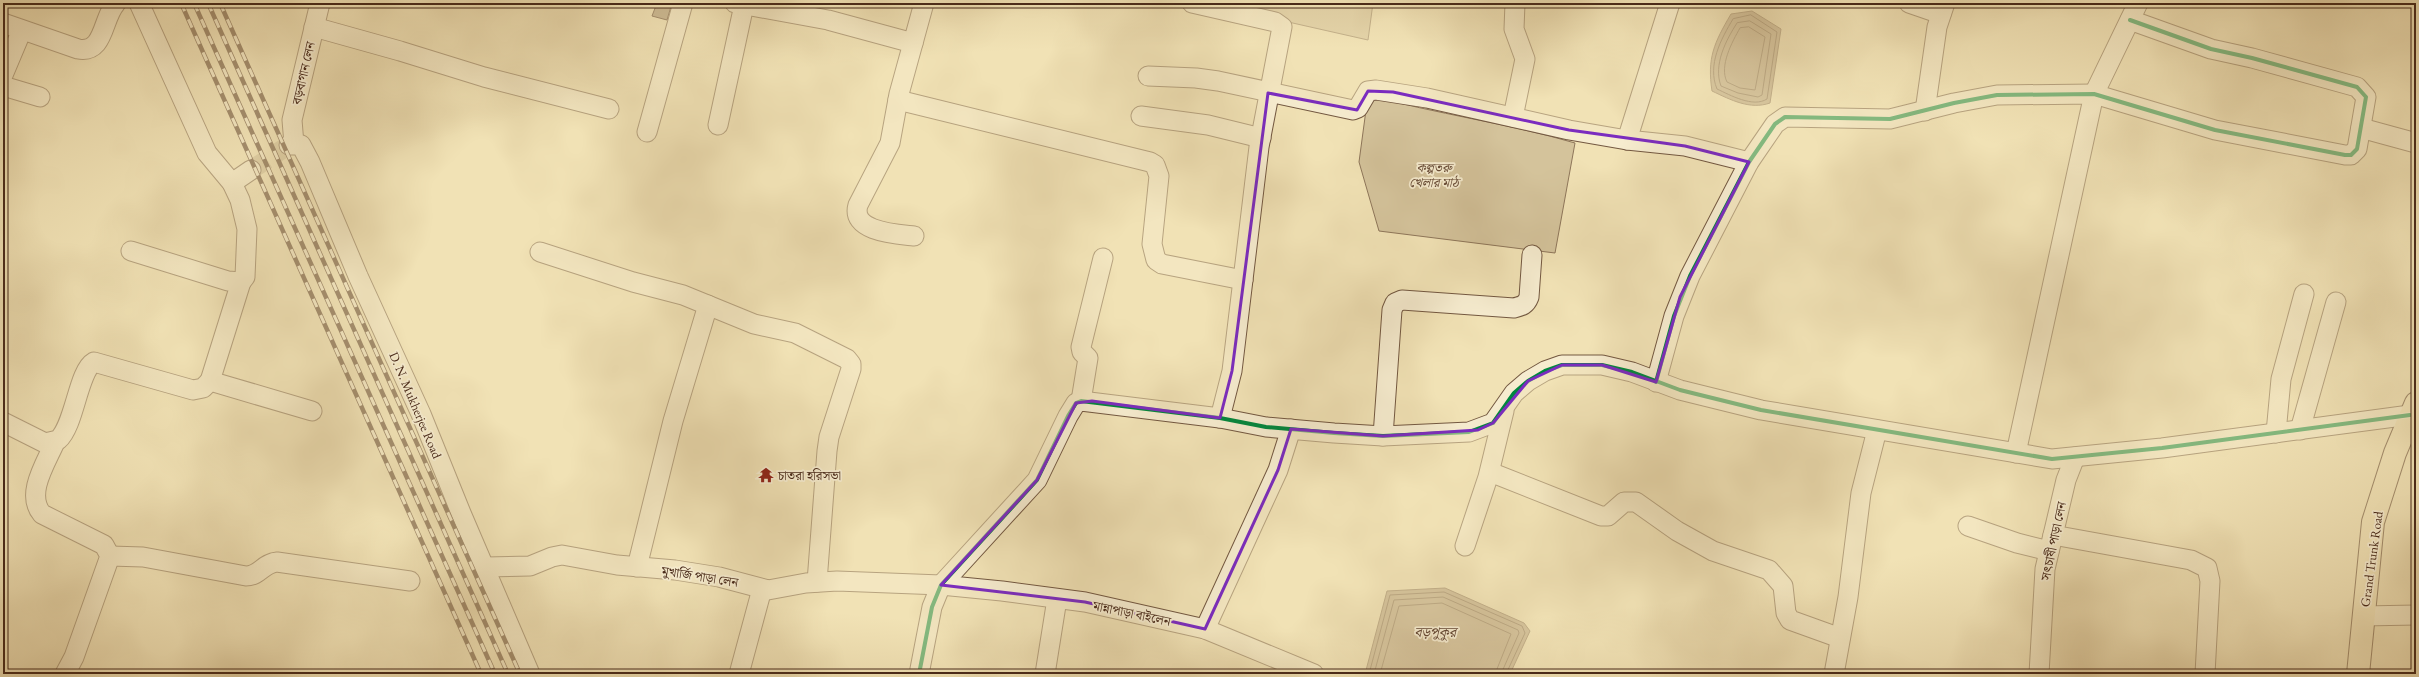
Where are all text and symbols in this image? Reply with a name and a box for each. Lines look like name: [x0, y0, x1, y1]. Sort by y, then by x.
street label: বড়বাগান লেন: [288, 39, 319, 107]
park label: কল্পতরু খেলার মাঠ: [1409, 159, 1462, 191]
street label: D. N. Mukherjee Road: [385, 349, 446, 462]
temple icon: চাতরা হরিসভা: [757, 466, 775, 484]
place label: চাতরা হরিসভা: [777, 467, 841, 484]
street label: সৎচাষী পাড়া লেন: [2037, 499, 2070, 583]
street label: Grand Trunk Road: [2356, 510, 2387, 608]
street label: মুখার্জি পাড়া লেন: [659, 562, 741, 591]
street label: মান্নাপাড়া বাইলেন: [1090, 597, 1173, 630]
water label: বড়পুকুর: [1414, 623, 1459, 642]

